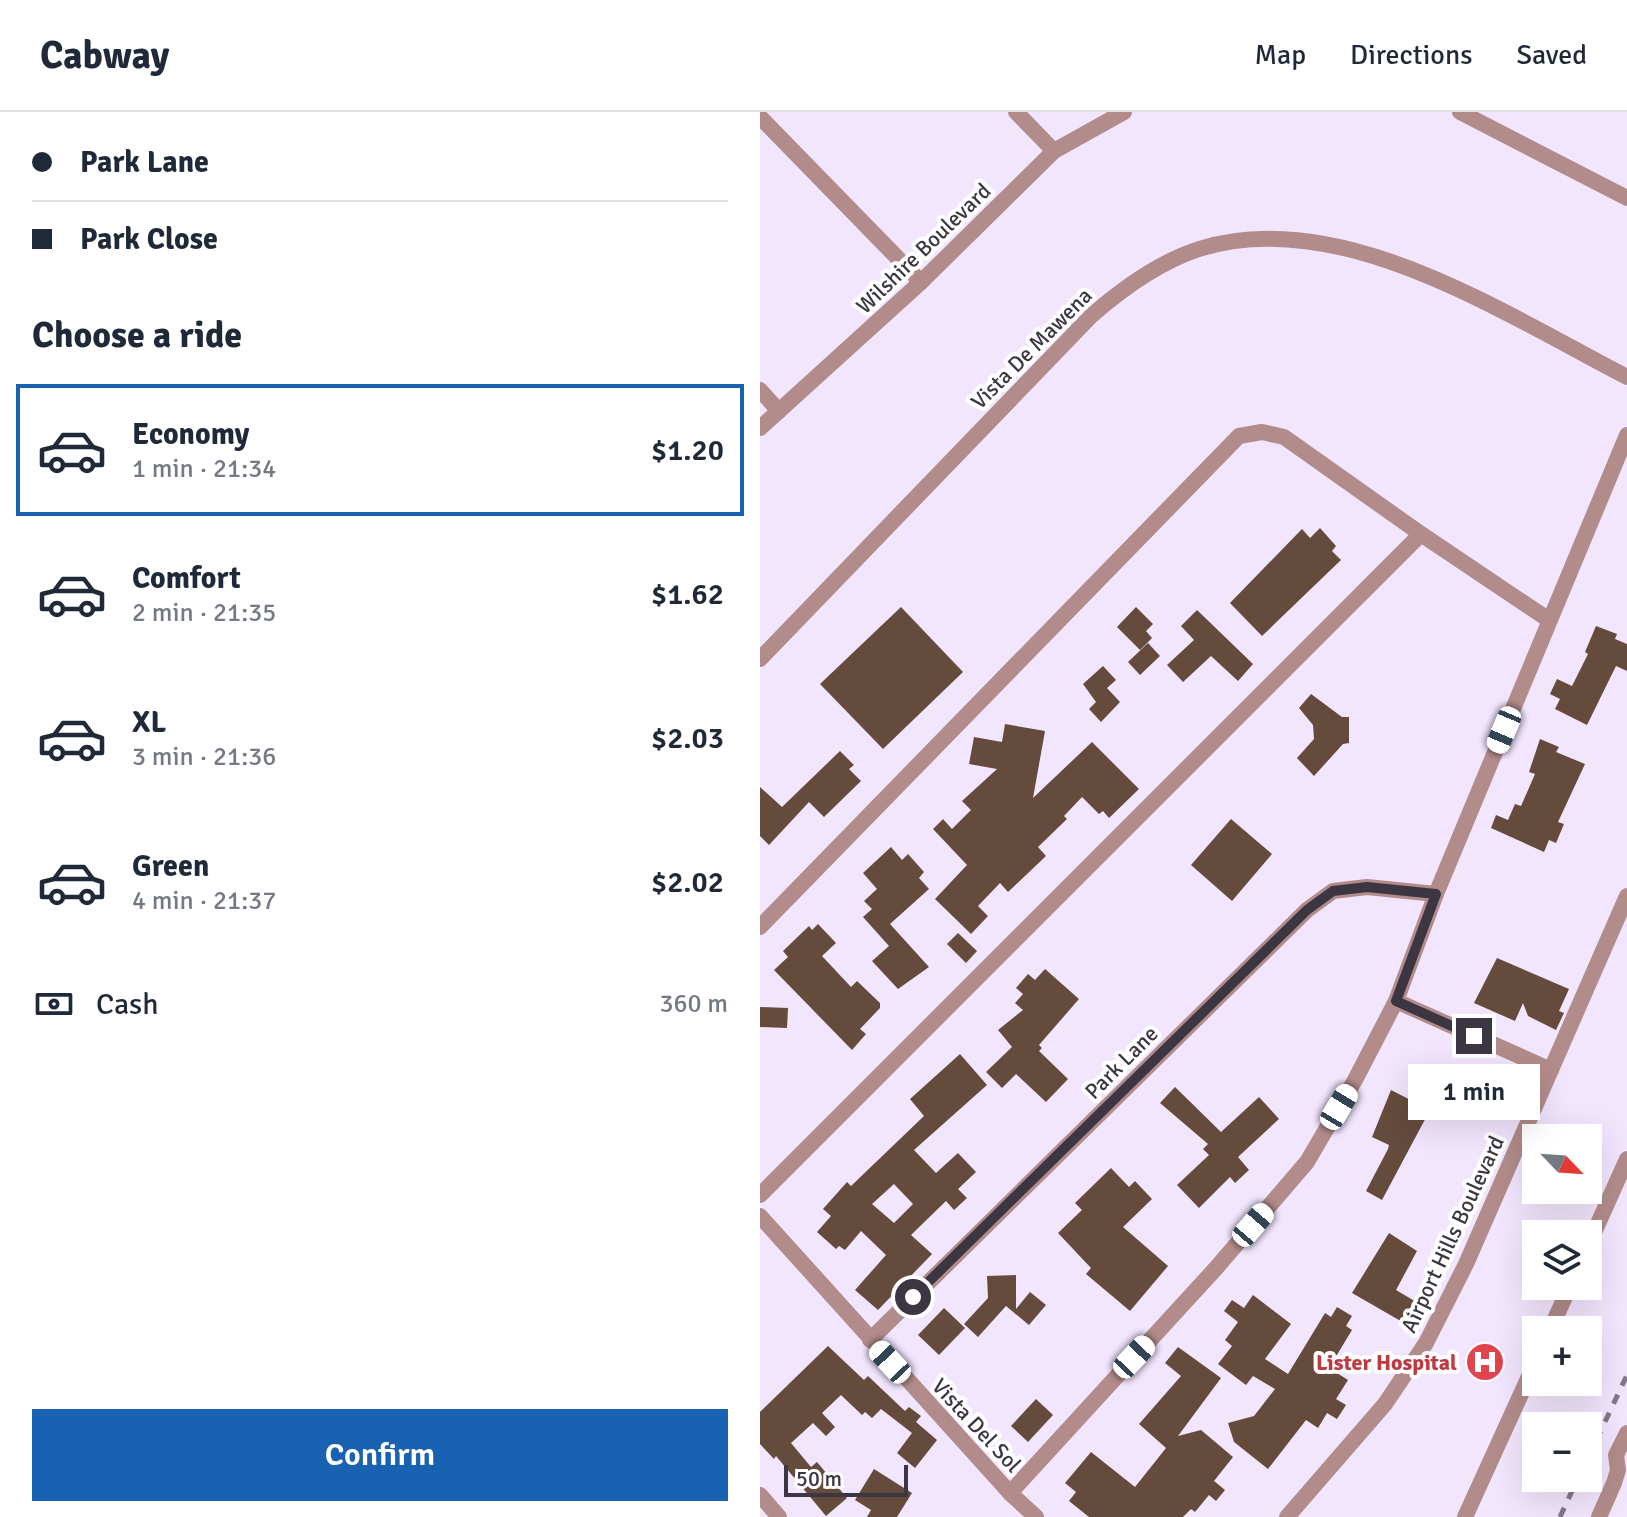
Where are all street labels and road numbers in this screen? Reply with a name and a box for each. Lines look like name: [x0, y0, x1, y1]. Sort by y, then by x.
street label: Wilshire Boulevard: [850, 177, 996, 319]
street label: Vista De Mawena: [965, 282, 1098, 415]
street label: Park Lane: [1079, 1020, 1164, 1105]
street label: Airport Hills Boulevard: [1395, 1131, 1510, 1337]
street label: Vista Del Sol: [926, 1373, 1027, 1478]

